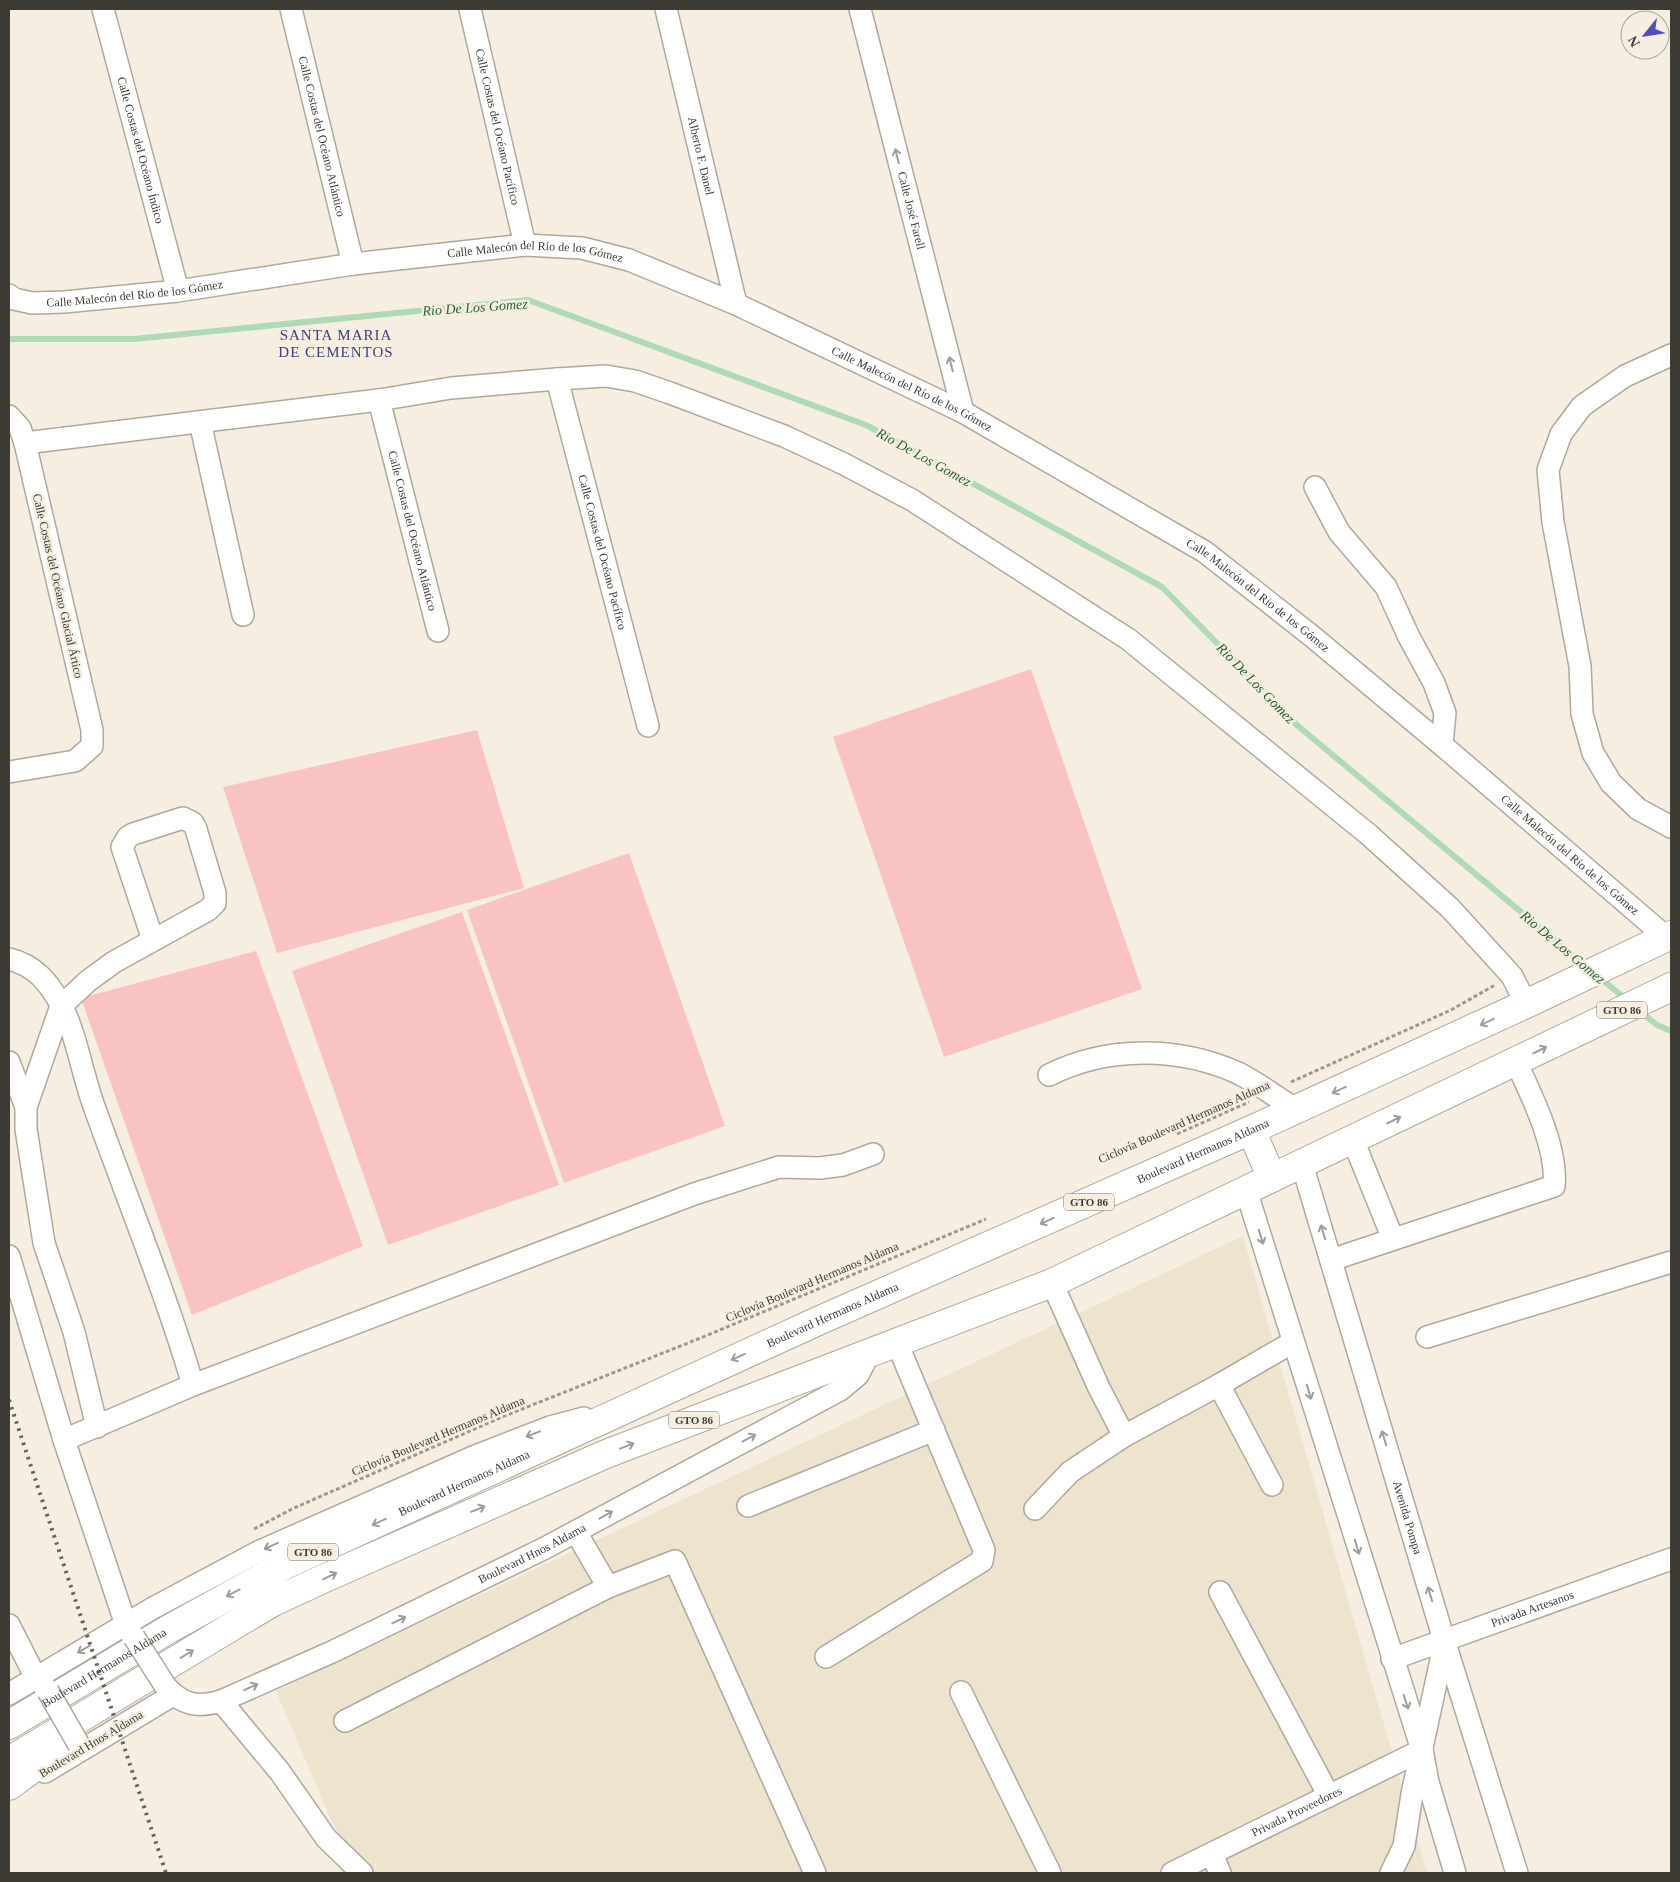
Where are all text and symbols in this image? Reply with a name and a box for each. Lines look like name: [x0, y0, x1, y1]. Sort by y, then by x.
north arrow: [1620, 10, 1670, 60]
text: N: [1625, 33, 1643, 49]
street label: Calle Costas del Océano Pacífico: [472, 47, 522, 206]
street label: Calle Costas del Océano Atlántico: [296, 55, 348, 218]
street label: Calle Costas del Océano Índico: [114, 75, 167, 225]
street label: Alberto F. Danel: [685, 115, 717, 197]
one-way arrow: [892, 149, 902, 165]
street label: Calle José Farell: [895, 170, 928, 252]
street label: Calle Malecón del Río de los Gómez: [446, 238, 625, 265]
street label: Calle Malecón del Río de los Gómez: [46, 277, 224, 310]
water label: Rio De Los Gomez: [421, 296, 529, 319]
district label: SANTA MARIA DE CEMENTOS: [278, 327, 394, 360]
street label: Calle Malecón del Río de los Gómez: [829, 343, 995, 434]
one-way arrow: [945, 357, 955, 373]
water label: Rio De Los Gomez: [873, 425, 974, 490]
street label: Calle Costas del Océano Atlántico: [385, 449, 440, 612]
street label: Calle Costas del Océano Pacífico: [575, 473, 629, 631]
street label: Calle Costas del Océano Glacial Ártico: [30, 492, 86, 680]
street label: Calle Malecón del Río de los Gómez: [1184, 536, 1332, 655]
water label: Rio De Los Gomez: [1213, 640, 1298, 727]
street label: Calle Malecón del Río de los Gómez: [1498, 792, 1642, 918]
water label: Rio De Los Gomez: [1517, 907, 1608, 987]
road number: GTO 86: [1597, 1002, 1647, 1018]
one-way arrow: [1480, 1018, 1495, 1028]
one-way arrow: [1533, 1045, 1548, 1055]
street label: Ciclovía Boulevard Hermanos Aldama: [1096, 1077, 1272, 1167]
one-way arrow: [1332, 1085, 1347, 1095]
one-way arrow: [1386, 1115, 1401, 1124]
street label: Boulevard Hermanos Aldama: [1135, 1116, 1271, 1188]
road number: GTO 86: [1064, 1194, 1114, 1210]
one-way arrow: [1040, 1217, 1055, 1227]
one-way arrow: [1317, 1224, 1327, 1240]
one-way arrow: [1256, 1228, 1266, 1244]
street label: Ciclovía Boulevard Hermanos Aldama: [723, 1239, 901, 1325]
street label: Boulevard Hermanos Aldama: [764, 1279, 900, 1351]
one-way arrow: [731, 1353, 746, 1363]
one-way arrow: [1304, 1384, 1314, 1400]
street label: Ciclovía Boulevard Hermanos Aldama: [350, 1393, 527, 1479]
road number: GTO 86: [669, 1412, 719, 1428]
one-way arrow: [526, 1430, 541, 1439]
one-way arrow: [1379, 1430, 1389, 1446]
one-way arrow: [741, 1433, 756, 1442]
one-way arrow: [619, 1441, 635, 1450]
street label: Boulevard Hermanos Aldama: [396, 1447, 532, 1519]
street label: Avenida Pompa: [1390, 1479, 1425, 1557]
one-way arrow: [470, 1504, 485, 1513]
one-way arrow: [598, 1510, 613, 1519]
one-way arrow: [372, 1517, 387, 1527]
street label: Boulevard Hnos Aldama: [476, 1520, 589, 1587]
one-way arrow: [1352, 1539, 1362, 1555]
one-way arrow: [264, 1541, 279, 1551]
road number: GTO 86: [288, 1544, 338, 1560]
one-way arrow: [322, 1570, 337, 1580]
one-way arrow: [1425, 1586, 1435, 1602]
street label: Privada Artesanos: [1489, 1587, 1576, 1630]
one-way arrow: [226, 1589, 241, 1598]
one-way arrow: [391, 1615, 406, 1624]
street label: Boulevard Hermanos Aldama: [39, 1625, 170, 1711]
one-way arrow: [78, 1645, 92, 1655]
one-way arrow: [180, 1648, 194, 1658]
one-way arrow: [243, 1682, 258, 1692]
one-way arrow: [1402, 1694, 1411, 1709]
street label: Boulevard Hnos Aldama: [37, 1707, 146, 1781]
street label: Privada Proveedores: [1249, 1783, 1345, 1840]

